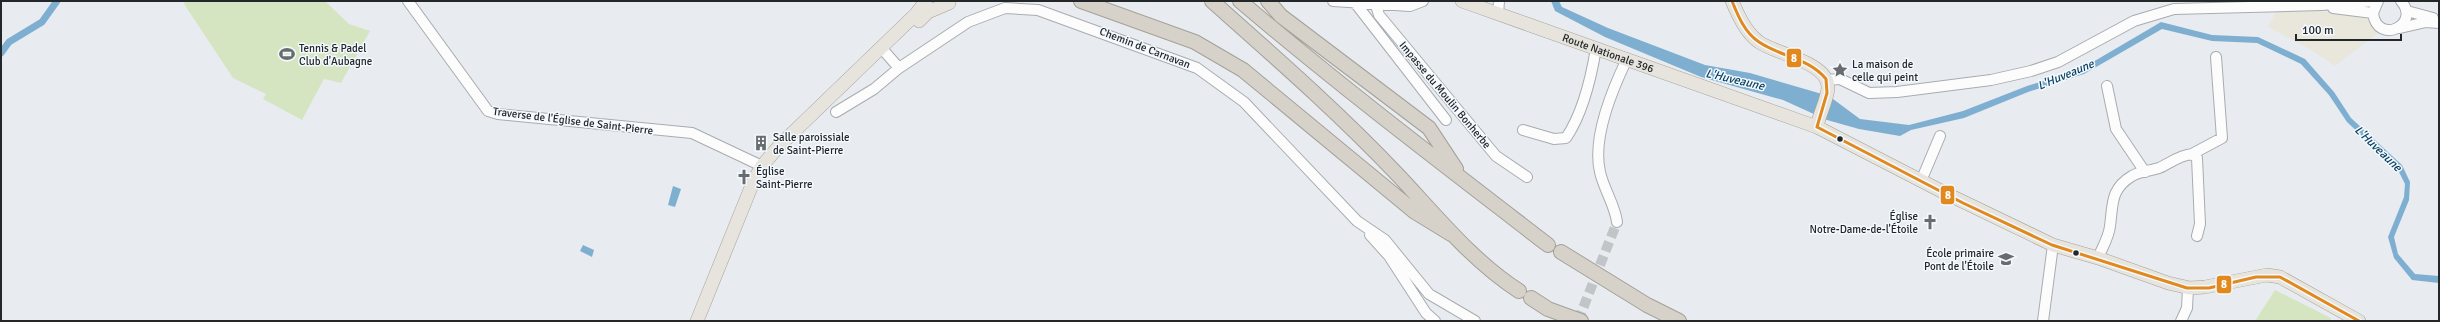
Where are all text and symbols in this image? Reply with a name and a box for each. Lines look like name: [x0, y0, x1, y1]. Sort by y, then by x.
scale bar: [2296, 16, 2401, 42]
text: 100 m: [2302, 23, 2334, 38]
street label: Chemin de Carnavan: [1098, 25, 1192, 71]
street label: Route Nationale 396: [1561, 31, 1656, 75]
street label: Impasse du Moulin Bonherbe: [1396, 39, 1494, 151]
place label: Tennis & Padel Club d'Aubagne: [299, 42, 372, 68]
sports icon: Tennis & Padel Club d'Aubagne: [278, 45, 296, 63]
line badge: 8: [1786, 48, 1802, 68]
text: 8: [1791, 52, 1797, 65]
water label: L'Huveaune: [2036, 56, 2097, 94]
place label: La maison de celle qui peint: [1852, 58, 1918, 84]
place icon: La maison de celle qui peint: [1831, 61, 1849, 79]
water label: L'Huveaune: [1704, 66, 1767, 94]
street label: Traverse de l'Église de Saint-Pierre: [492, 104, 654, 137]
water label: L'Huveaune: [2351, 123, 2405, 176]
place label: Salle paroissiale de Saint-Pierre: [773, 131, 850, 157]
building icon: Salle paroissiale de Saint-Pierre: [752, 134, 770, 152]
unlabelled marker: [1835, 134, 1845, 144]
place label: Église Saint-Pierre: [756, 164, 813, 191]
church icon: Église Saint-Pierre: [735, 168, 753, 186]
line badge: 8: [1940, 185, 1955, 205]
text: 8: [1945, 189, 1951, 202]
place label: Église Notre-Dame-de-l'Étoile: [1810, 209, 1918, 236]
church icon: Église Notre-Dame-de-l'Étoile: [1921, 213, 1939, 231]
place label: École primaire Pont de l'Étoile: [1924, 246, 1994, 273]
unlabelled marker: [2071, 248, 2081, 258]
school or university icon: École primaire Pont de l'Étoile: [1997, 250, 2015, 268]
line badge: 8: [2216, 275, 2232, 294]
text: 8: [2221, 278, 2227, 291]

